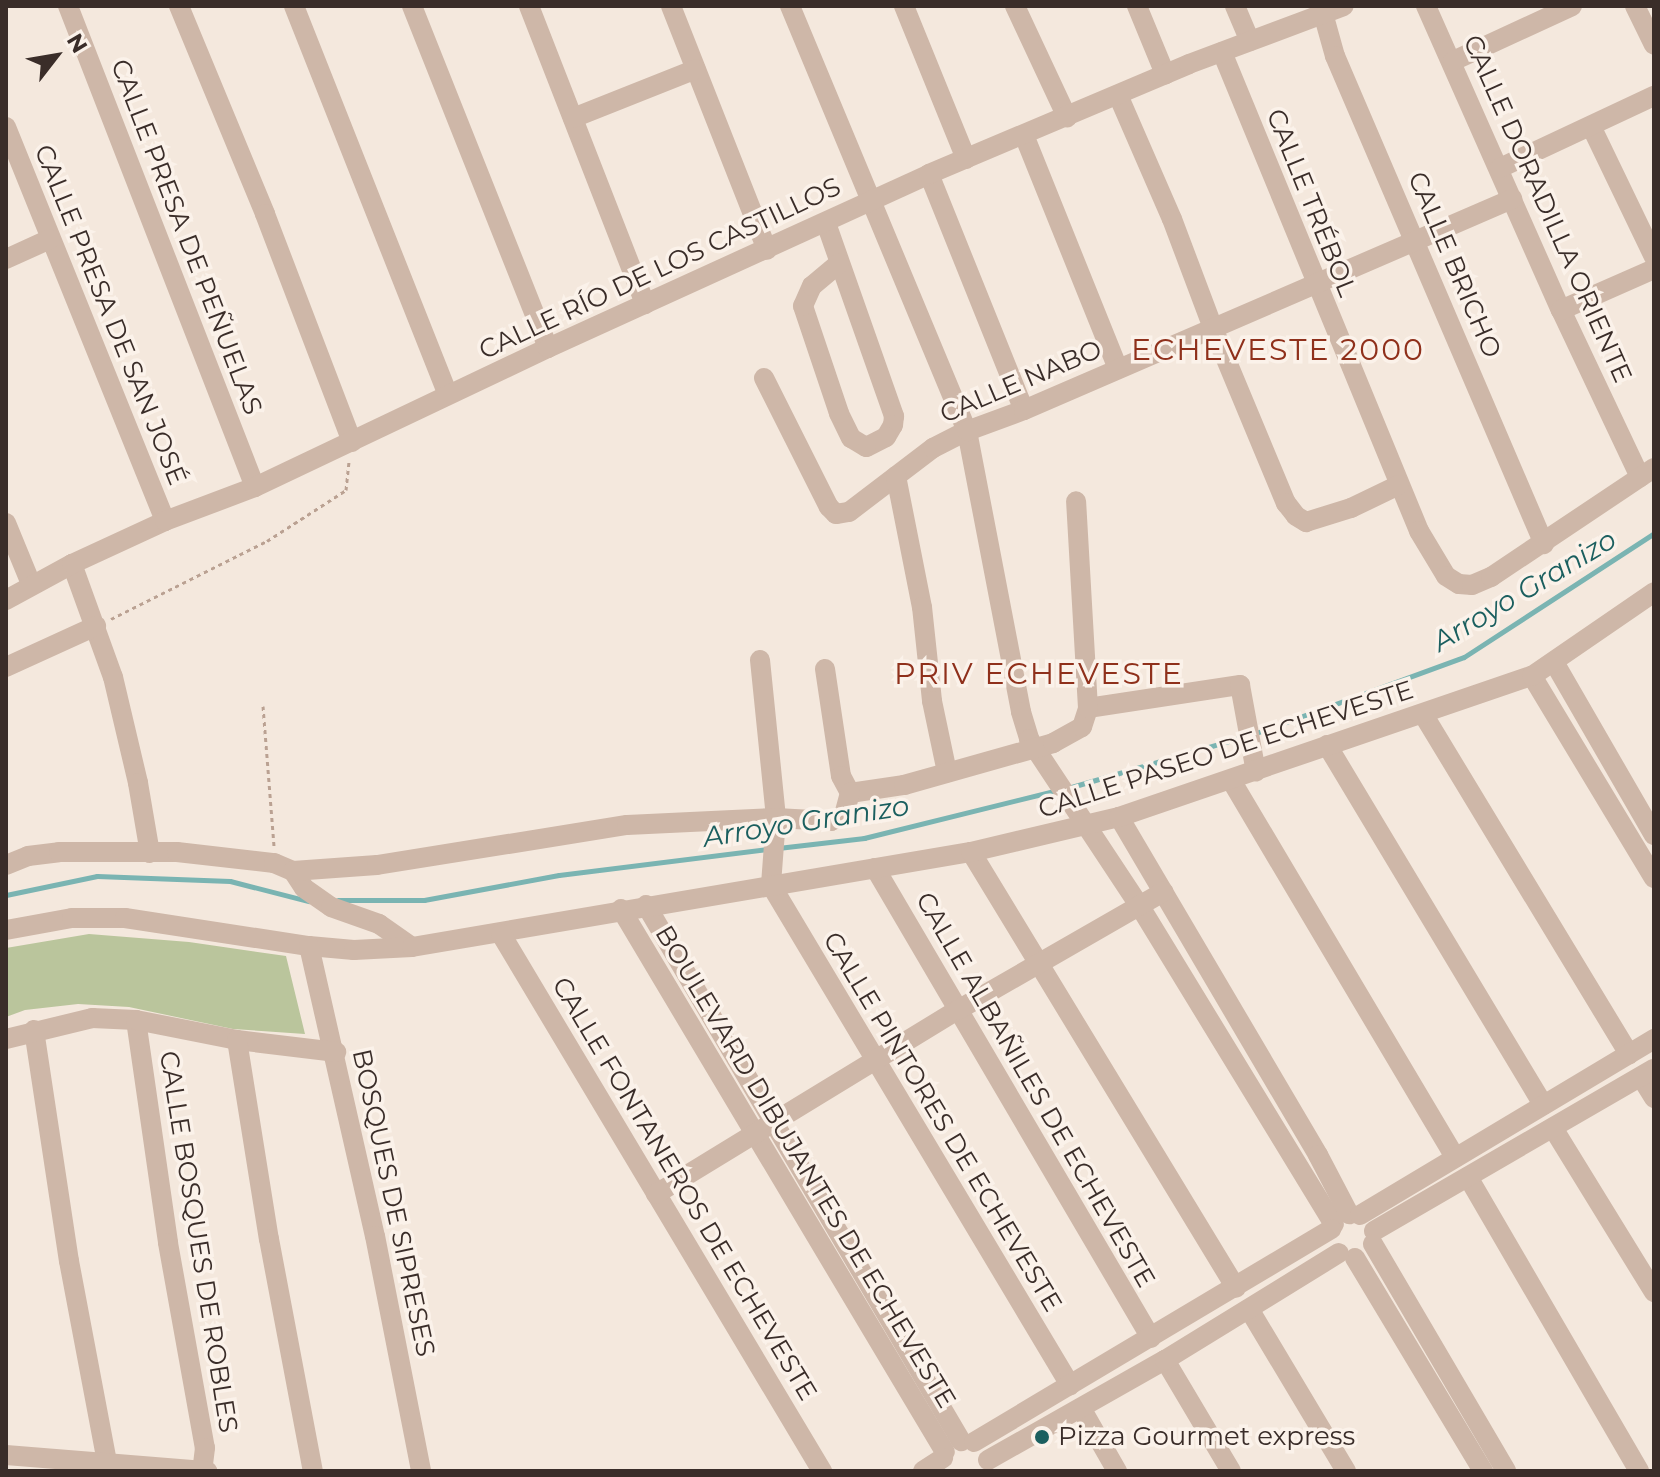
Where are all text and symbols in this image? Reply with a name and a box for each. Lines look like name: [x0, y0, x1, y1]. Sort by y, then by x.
north arrow: [16, 16, 96, 96]
text: N: [61, 29, 93, 58]
street label: CALLE DORADILLA ORIENTE: [1456, 30, 1638, 388]
street label: CALLE PRESA DE PEÑUELAS: [104, 55, 268, 419]
street label: CALLE TRÉBOL: [1259, 105, 1363, 301]
street label: CALLE PRESA DE SAN JOSÉ: [27, 140, 193, 490]
street label: CALLE BRICHO: [1401, 167, 1507, 363]
street label: CALLE RÍO DE LOS CASTILLOS: [474, 171, 846, 367]
district label: ECHEVESTE 2000: [1131, 332, 1425, 368]
street label: CALLE NABO: [935, 334, 1107, 430]
water label: Arroyo Granizo: [1426, 522, 1622, 658]
district label: PRIV ECHEVESTE: [894, 656, 1184, 692]
street label: CALLE PASEO DE ECHEVESTE: [1035, 675, 1417, 825]
water label: Arroyo Granizo: [700, 788, 912, 854]
street label: CALLE ALBAÑILES DE ECHEVESTE: [909, 887, 1161, 1293]
street label: BOULEVARD DIBUJANTES DE ECHEVESTE: [648, 920, 962, 1414]
street label: CALLE PINTORES DE ECHEVESTE: [816, 927, 1068, 1317]
street label: CALLE FONTANEROS DE ECHEVESTE: [545, 972, 823, 1406]
street label: BOSQUES DE SIPRESES: [345, 1046, 441, 1360]
street label: CALLE BOSQUES DE ROBLES: [152, 1049, 244, 1435]
place label: Pizza Gourmet express: [1058, 1421, 1355, 1453]
marker: Pizza Gourmet express: [1033, 1428, 1051, 1446]

